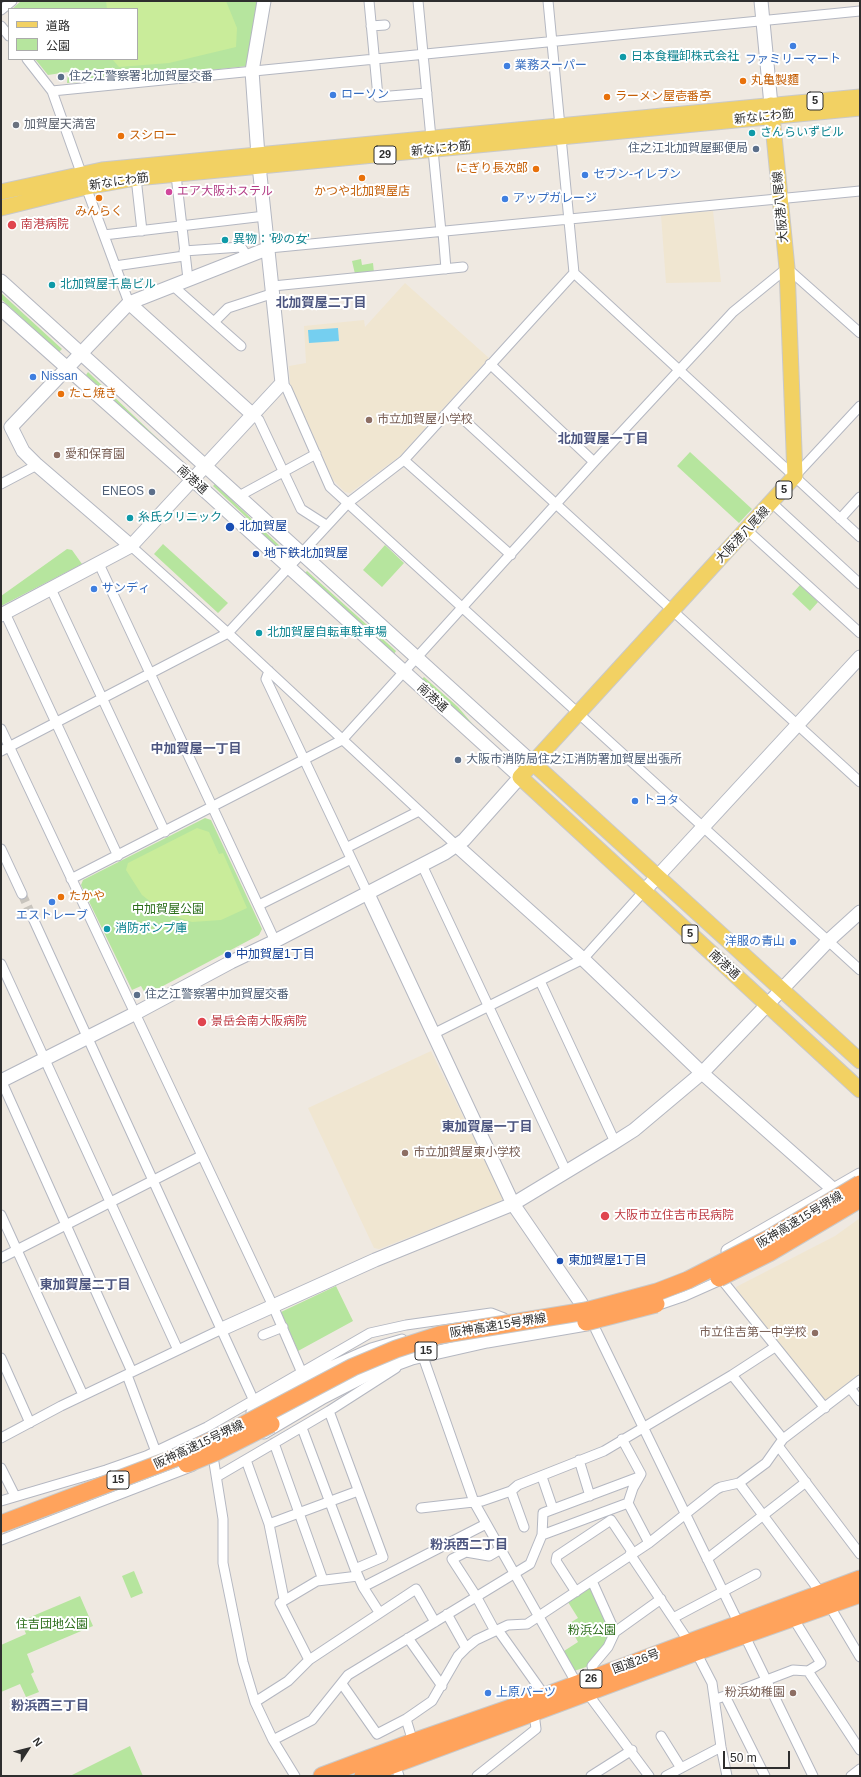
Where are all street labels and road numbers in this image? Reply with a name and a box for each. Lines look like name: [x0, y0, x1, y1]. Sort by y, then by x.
road number: 5: [807, 92, 823, 110]
street label: 新なにわ筋: [733, 107, 795, 127]
street label: 新なにわ筋: [410, 139, 472, 159]
road number: 29: [374, 146, 396, 164]
street label: 新なにわ筋: [88, 171, 150, 193]
street label: 大阪港八尾線: [771, 171, 791, 243]
street label: 南港通: [174, 463, 210, 497]
road number: 5: [776, 481, 792, 499]
street label: 大阪港八尾線: [713, 504, 773, 566]
street label: 南港通: [414, 681, 450, 715]
road number: 5: [682, 925, 698, 943]
street label: 南港通: [706, 947, 742, 983]
street label: 阪神高速15号堺線: [755, 1189, 845, 1251]
street label: 阪神高速15号堺線: [449, 1311, 547, 1341]
road number: 15: [415, 1342, 437, 1360]
street label: 阪神高速15号堺線: [152, 1418, 246, 1472]
road number: 15: [107, 1471, 129, 1489]
street label: 国道26号: [610, 1647, 662, 1677]
road number: 26: [580, 1670, 602, 1688]

